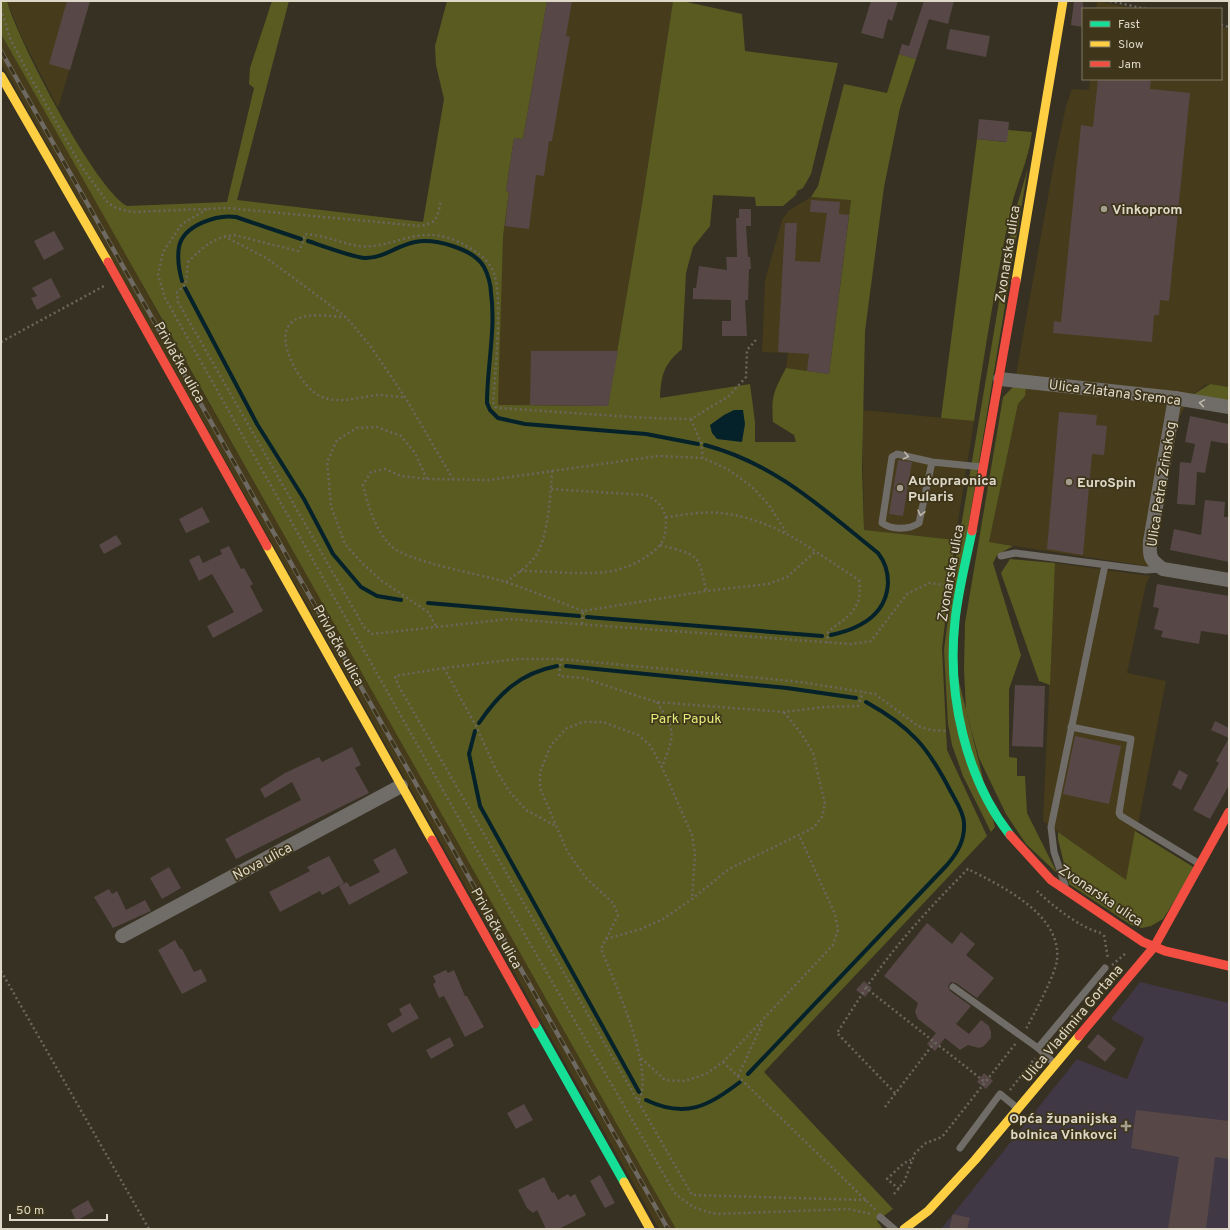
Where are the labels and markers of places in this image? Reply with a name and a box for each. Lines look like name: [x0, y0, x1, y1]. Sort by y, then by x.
place label: Vinkoprom: [1112, 202, 1183, 219]
marker: Vinkoprom: [1099, 204, 1109, 214]
place label: Autopraonica Pularis: [908, 473, 996, 506]
place label: EuroSpin: [1077, 475, 1136, 492]
marker: EuroSpin: [1064, 477, 1074, 487]
marker: Autopraonica Pularis: [895, 483, 905, 493]
place label: Opća županijska bolnica Vinkovci: [1009, 1111, 1117, 1144]
marker: Opća županijska bolnica Vinkovci: [1120, 1120, 1132, 1132]

